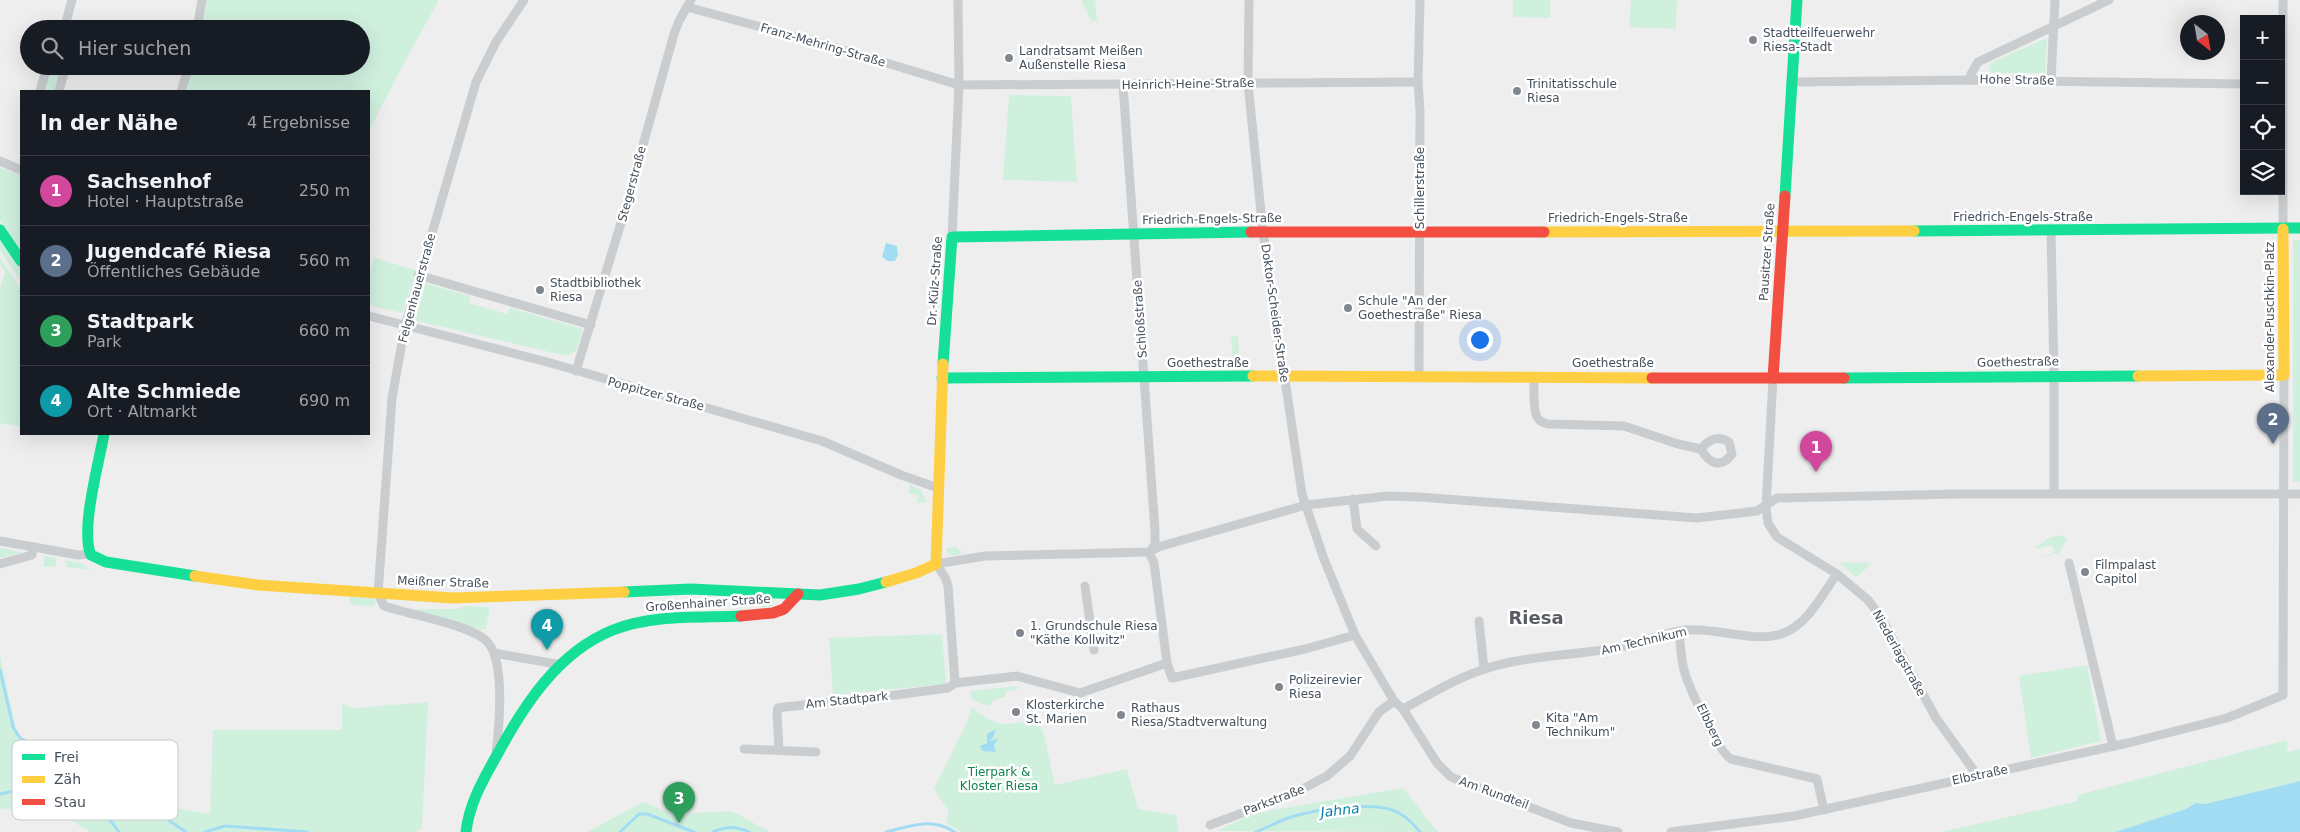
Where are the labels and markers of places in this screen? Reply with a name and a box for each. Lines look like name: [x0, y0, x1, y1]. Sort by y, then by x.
place label: Stadtteilfeuerwehr Riesa-Stadt: [1763, 26, 1875, 54]
marker: Stadtteilfeuerwehr Riesa-Stadt: [1747, 34, 1759, 46]
place label: Landratsamt Meißen Außenstelle Riesa: [1019, 44, 1143, 72]
marker: Landratsamt Meißen Außenstelle Riesa: [1003, 52, 1015, 64]
place label: Trinitatisschule Riesa: [1526, 77, 1617, 105]
marker: Trinitatisschule Riesa: [1511, 85, 1523, 97]
place label: Stadtbibliothek Riesa: [550, 276, 641, 304]
marker: Stadtbibliothek Riesa: [534, 284, 546, 296]
place label: Schule "An der Goethestraße" Riesa: [1358, 294, 1482, 322]
marker: Schule "An der Goethestraße" Riesa: [1342, 302, 1354, 314]
pin: 2: [2257, 403, 2289, 444]
pin: 1: [1800, 431, 1832, 472]
place label: Filmpalast Capitol: [2095, 558, 2156, 586]
marker: Filmpalast Capitol: [2079, 566, 2091, 578]
pin: 4: [531, 609, 563, 650]
place label: 1. Grundschule Riesa "Käthe Kollwitz": [1030, 619, 1158, 647]
marker: 1. Grundschule Riesa "Käthe Kollwitz": [1014, 627, 1026, 639]
place label: Polizeirevier Riesa: [1289, 673, 1362, 701]
marker: Polizeirevier Riesa: [1273, 681, 1285, 693]
place label: Klosterkirche St. Marien: [1026, 698, 1104, 726]
place label: Rathaus Riesa/Stadtverwaltung: [1131, 701, 1267, 729]
marker: Klosterkirche St. Marien: [1010, 706, 1022, 718]
marker: Rathaus Riesa/Stadtverwaltung: [1115, 709, 1127, 721]
place label: Kita "Am Technikum": [1545, 711, 1615, 739]
marker: Kita "Am Technikum": [1530, 719, 1542, 731]
pin: 3: [663, 782, 695, 823]

